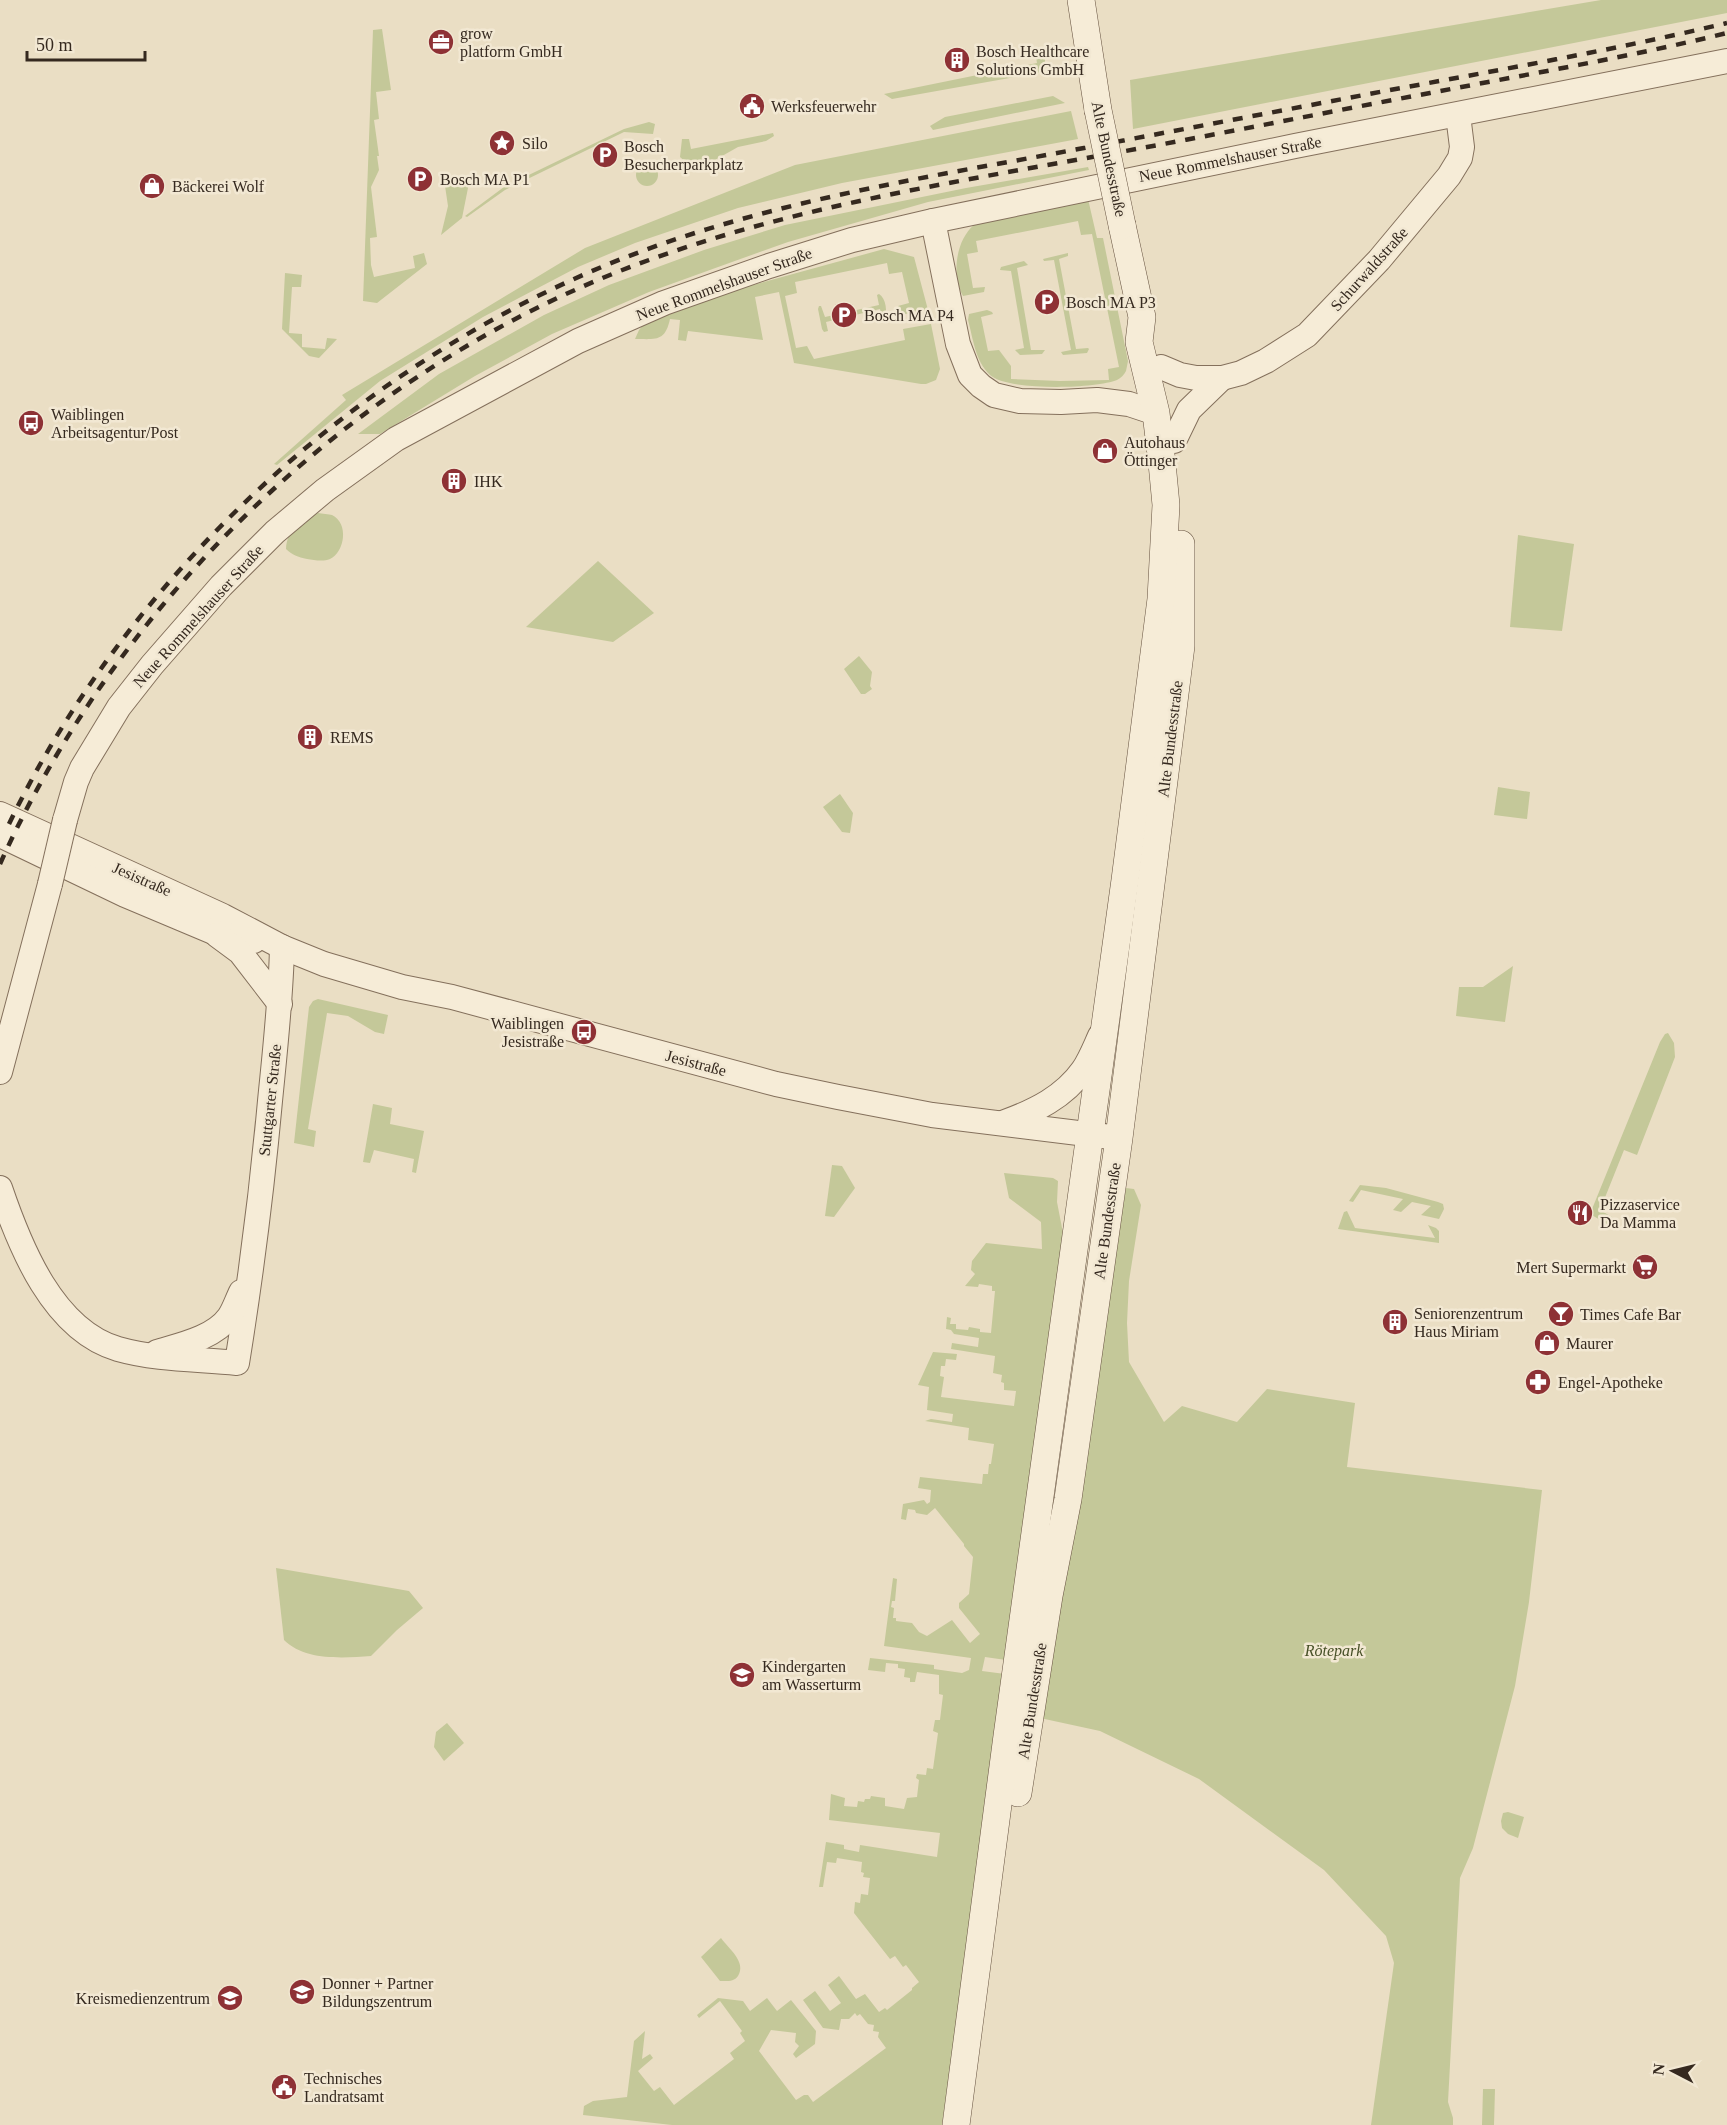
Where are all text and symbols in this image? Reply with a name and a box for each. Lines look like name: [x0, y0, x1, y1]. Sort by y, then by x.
scale bar: [27, 24, 146, 62]
place label: grow platform GmbH: [460, 25, 563, 61]
office icon: grow platform GmbH: [426, 27, 456, 57]
text: 50 m: [36, 35, 73, 55]
place label: Bosch Healthcare Solutions GmbH: [976, 43, 1089, 78]
building icon: Bosch Healthcare Solutions GmbH: [942, 45, 972, 75]
public building icon: Werksfeuerwehr: [737, 91, 767, 121]
place label: Werksfeuerwehr: [771, 98, 877, 115]
street label: Alte Bundesstraße: [1088, 100, 1130, 218]
place icon: Silo: [487, 128, 517, 158]
street label: Neue Rommelshauser Straße: [1137, 133, 1323, 185]
place label: Silo: [522, 135, 548, 152]
place label: Bosch Besucherparkplatz: [624, 138, 743, 174]
parking icon: Bosch Besucherparkplatz: [590, 140, 620, 170]
parking icon: Bosch MA P1: [405, 164, 435, 194]
shop icon: Bäckerei Wolf: [137, 171, 167, 201]
place label: Bosch MA P1: [440, 171, 530, 188]
place label: Bäckerei Wolf: [172, 178, 265, 195]
street label: Schurwaldstraße: [1327, 224, 1411, 314]
street label: Neue Rommelshauser Straße: [634, 244, 814, 324]
parking icon: Bosch MA P3: [1032, 287, 1062, 317]
place label: Bosch MA P3: [1066, 294, 1156, 311]
parking icon: Bosch MA P4: [829, 300, 859, 330]
place label: Bosch MA P4: [864, 307, 954, 324]
place label: Waiblingen Arbeitsagentur/Post: [51, 406, 179, 442]
bus stop icon: Waiblingen Arbeitsagentur/Post: [16, 408, 46, 438]
place label: Autohaus Öttinger: [1124, 434, 1185, 470]
shop icon: Autohaus Öttinger: [1090, 436, 1120, 466]
building icon: IHK: [439, 466, 469, 496]
place label: IHK: [474, 473, 503, 490]
street label: Neue Rommelshauser Straße: [130, 541, 266, 691]
street label: Alte Bundesstraße: [1154, 680, 1186, 798]
building icon: REMS: [295, 722, 325, 752]
place label: REMS: [330, 729, 374, 746]
street label: Jesistraße: [110, 859, 174, 899]
place label: Waiblingen Jesistraße: [491, 1015, 564, 1050]
bus stop icon: Waiblingen Jesistraße: [569, 1017, 599, 1047]
street label: Stuttgarter Straße: [256, 1043, 285, 1157]
street label: Jesistraße: [664, 1047, 728, 1079]
street label: Alte Bundesstraße: [1090, 1162, 1124, 1280]
place label: Pizzaservice Da Mamma: [1600, 1196, 1680, 1231]
restaurant icon: Pizzaservice Da Mamma: [1565, 1198, 1595, 1228]
supermarket icon: Mert Supermarkt: [1630, 1252, 1660, 1282]
place label: Mert Supermarkt: [1516, 1259, 1627, 1277]
bar icon: Times Cafe Bar: [1546, 1299, 1576, 1329]
place label: Seniorenzentrum Haus Miriam: [1414, 1305, 1524, 1340]
place label: Times Cafe Bar: [1580, 1306, 1681, 1323]
building icon: Seniorenzentrum Haus Miriam: [1380, 1307, 1410, 1337]
shop icon: Maurer: [1532, 1328, 1562, 1358]
place label: Maurer: [1566, 1335, 1614, 1352]
pharmacy icon: Engel-Apotheke: [1523, 1367, 1553, 1397]
place label: Engel-Apotheke: [1558, 1374, 1663, 1392]
street label: Alte Bundesstraße: [1014, 1642, 1050, 1760]
park label: Rötepark: [1304, 1642, 1364, 1660]
place label: Kindergarten am Wasserturm: [762, 1658, 862, 1693]
school or university icon: Kindergarten am Wasserturm: [727, 1660, 757, 1690]
place label: Donner + Partner Bildungszentrum: [322, 1975, 434, 2011]
school or university icon: Donner + Partner Bildungszentrum: [287, 1977, 317, 2007]
school or university icon: Kreismedienzentrum: [215, 1983, 245, 2013]
place label: Kreismedienzentrum: [76, 1990, 211, 2007]
north arrow: [1643, 2041, 1703, 2101]
text: N: [1649, 2062, 1668, 2076]
place label: Technisches Landratsamt: [304, 2070, 385, 2105]
public building icon: Technisches Landratsamt: [269, 2072, 299, 2102]

